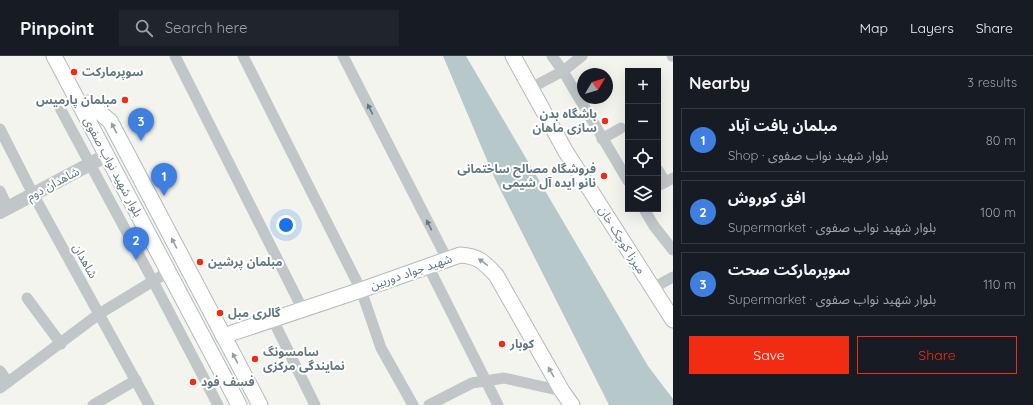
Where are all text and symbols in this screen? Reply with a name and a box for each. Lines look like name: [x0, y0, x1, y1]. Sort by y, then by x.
search box: [119, 10, 399, 46]
text: Pinpoint: [20, 16, 95, 40]
icon: search: [133, 17, 155, 39]
text: Search here: [165, 18, 247, 37]
text: Map: [859, 19, 888, 37]
text: Layers: [910, 19, 954, 37]
text: Share: [976, 19, 1013, 37]
place label: سوپرمارکت: [82, 64, 143, 81]
marker: سوپرمارکت: [69, 67, 79, 77]
north arrow: [577, 68, 613, 104]
map controls: [625, 68, 661, 212]
button: +: [625, 68, 661, 104]
text: Nearby: [689, 72, 750, 93]
text: 3 results: [967, 74, 1017, 90]
place label: مبلمان پارمیس: [36, 92, 117, 109]
marker: مبلمان پارمیس: [120, 95, 130, 105]
one-way arrow: [367, 103, 373, 115]
button: −: [625, 104, 661, 140]
place label: باشگاه بدن سازی ماهان: [532, 106, 597, 135]
pin: 3: [128, 108, 154, 141]
street label: بلوار شهید نواب صفوی: [80, 114, 146, 219]
marker: باشگاه بدن سازی ماهان: [600, 116, 610, 126]
text: مبلمان یافت آباد: [728, 116, 838, 135]
one-way arrow: [111, 122, 117, 134]
text: 1: [700, 132, 706, 148]
text: 80 m: [986, 132, 1016, 148]
button: locate: [625, 140, 661, 176]
text: Shop · بلوار شهید نواب صفوی: [728, 147, 888, 163]
place label: فروشگاه مصالح ساختمانی نانو ایده آل شیمی: [457, 161, 596, 190]
street label: شاهدان دوم: [24, 163, 83, 205]
pin: 1: [151, 163, 177, 196]
marker: فروشگاه مصالح ساختمانی نانو ایده آل شیمی: [599, 171, 609, 181]
button: layers: [625, 176, 661, 212]
text: افق کوروش: [728, 188, 806, 207]
street label: میرزا کوچک خان: [595, 203, 649, 277]
text: 2: [699, 204, 707, 220]
text: 100 m: [980, 204, 1016, 220]
your location: [276, 215, 296, 235]
one-way arrow: [426, 219, 433, 230]
text: Supermarket · بلوار شهید نواب صفوی: [728, 219, 936, 235]
pin: 2: [123, 227, 149, 260]
one-way arrow: [171, 237, 178, 249]
street label: شاهدان: [70, 241, 101, 281]
street label: شهید جواد دوربین: [368, 250, 454, 293]
place label: مبلمان پرشین: [208, 254, 283, 271]
marker: مبلمان پرشین: [195, 257, 205, 267]
one-way arrow: [477, 258, 488, 266]
text: سوپرمارکت صحت: [728, 260, 850, 279]
text: 3: [700, 276, 706, 292]
text: 110 m: [983, 276, 1016, 292]
text: Supermarket · بلوار شهید نواب صفوی: [728, 291, 936, 307]
place label: گالری مبل: [228, 305, 281, 320]
marker: گالری مبل: [215, 308, 225, 318]
place label: کوبار: [509, 336, 535, 351]
button: Save: [689, 336, 849, 374]
button: Share: [857, 336, 1017, 374]
marker: کوبار: [497, 339, 507, 349]
place label: سامسونگ نمایندگی مرکزی: [263, 344, 345, 373]
one-way arrow: [232, 352, 238, 364]
marker: سامسونگ نمایندگی مرکزی: [250, 354, 260, 364]
one-way arrow: [548, 366, 555, 378]
place label: فسف فود: [201, 374, 255, 389]
marker: فسف فود: [188, 377, 198, 387]

